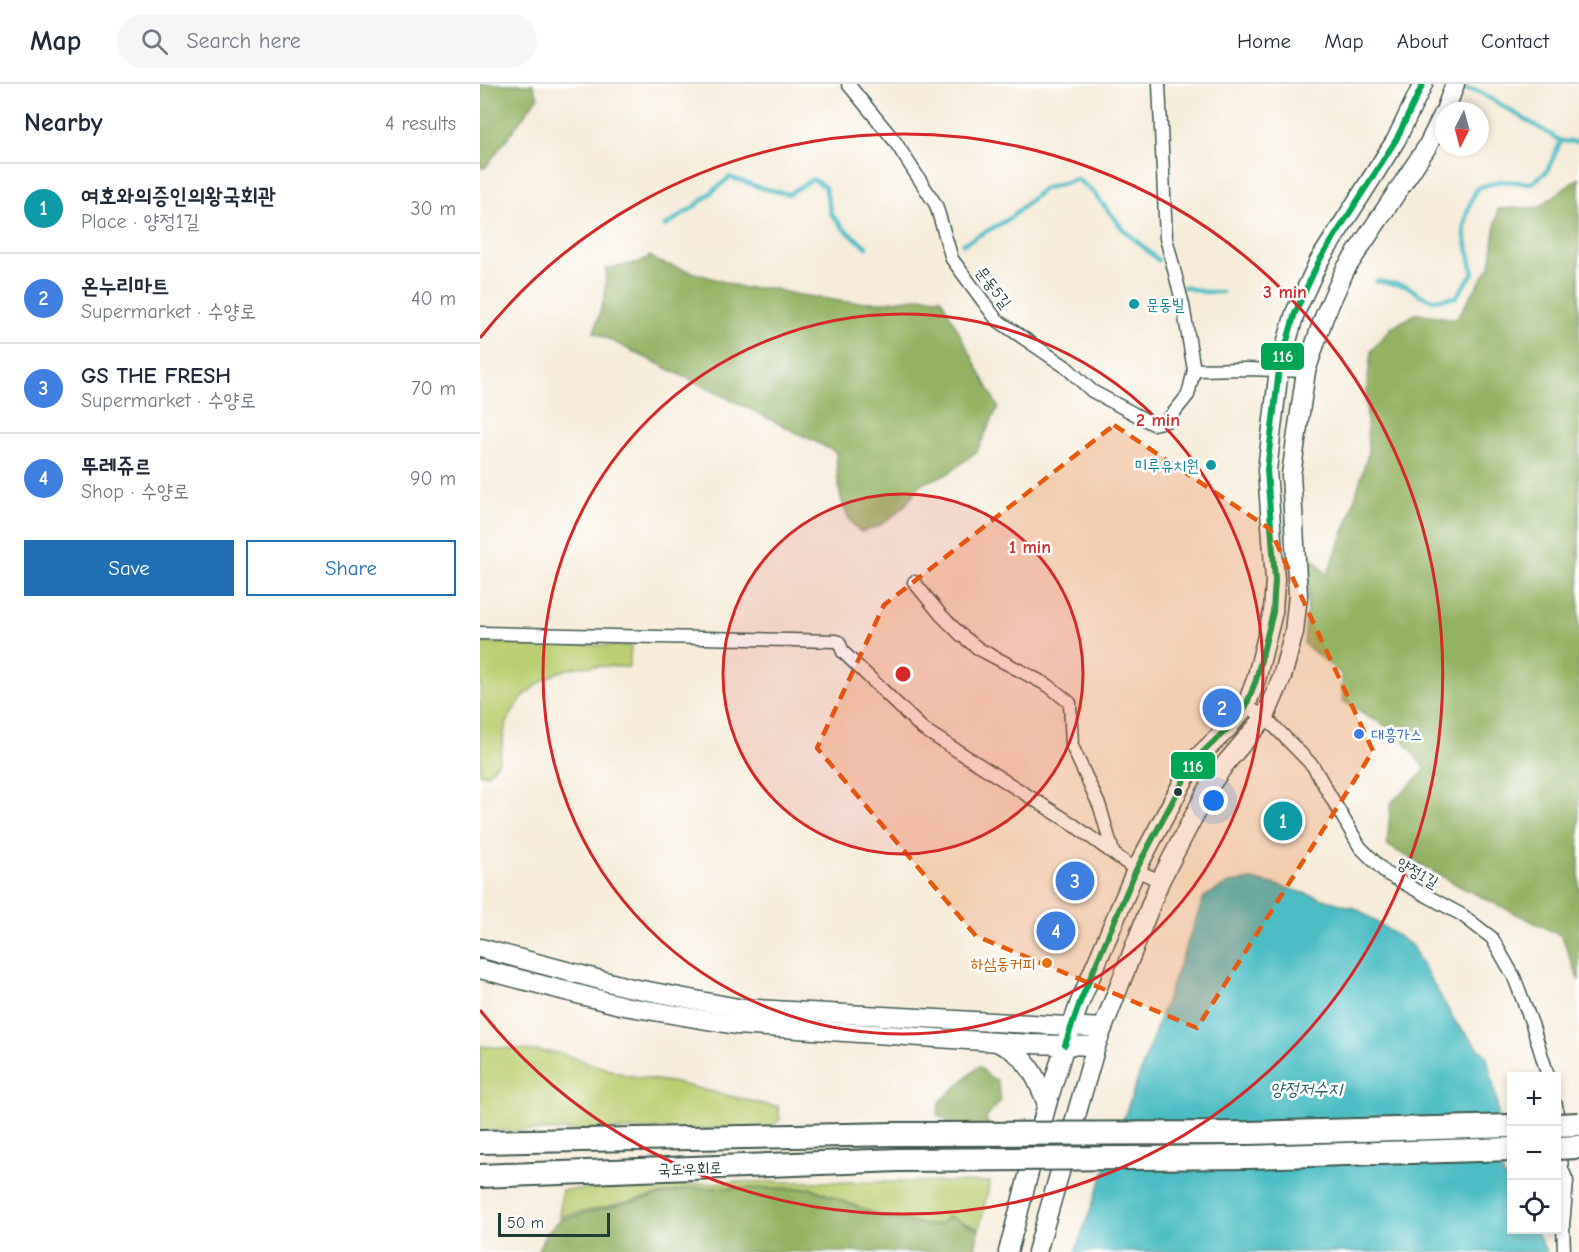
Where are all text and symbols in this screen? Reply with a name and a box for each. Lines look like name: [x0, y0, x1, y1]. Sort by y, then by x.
search box: [117, 14, 537, 68]
text: Map: [30, 25, 81, 57]
icon: search: [138, 25, 171, 58]
text: Search here: [186, 28, 301, 54]
text: Home: [1237, 29, 1291, 53]
text: Map: [1324, 29, 1364, 53]
text: About: [1397, 29, 1448, 53]
text: Contact: [1481, 29, 1549, 53]
north arrow: [1435, 102, 1489, 156]
text: Nearby: [24, 108, 103, 138]
text: 4 results: [385, 112, 456, 135]
text: 여호와의증인의왕국회관: [81, 183, 276, 209]
text: 1: [40, 197, 47, 220]
text: 30 m: [410, 197, 456, 220]
text: Place · 양정1길: [81, 210, 200, 233]
street label: 문동5길: [972, 263, 1015, 312]
text: 온누리마트: [81, 273, 170, 299]
text: 3 min: [1263, 282, 1307, 303]
text: 2: [39, 287, 48, 310]
text: 40 m: [411, 287, 456, 310]
place label: 문동빌: [1146, 296, 1185, 314]
marker: 문동빌: [1127, 297, 1141, 311]
text: Supermarket · 수양로: [81, 300, 256, 323]
line badge: 116: [1260, 342, 1305, 371]
text: 116: [1273, 348, 1293, 366]
text: GS THE FRESH: [81, 363, 231, 389]
text: 3: [39, 377, 48, 400]
text: 70 m: [411, 377, 456, 400]
text: Supermarket · 수양로: [81, 389, 256, 412]
text: 2 min: [1136, 410, 1180, 431]
text: 뚜레쥬르: [81, 453, 152, 479]
place label: 미루유치원: [1135, 457, 1199, 475]
marker: 미루유치원: [1204, 458, 1218, 472]
text: 4: [39, 467, 48, 490]
text: 90 m: [410, 467, 456, 490]
text: Shop · 수양로: [81, 480, 189, 503]
text: 1 min: [1009, 537, 1051, 558]
button: Save: [24, 540, 234, 596]
button: Share: [246, 540, 456, 596]
centre of rings: [893, 664, 913, 684]
pin: 2: [1202, 686, 1242, 730]
place label: 대흥가스: [1371, 726, 1423, 744]
marker: 대흥가스: [1352, 727, 1366, 741]
line badge: 116: [1170, 751, 1216, 780]
text: 116: [1183, 758, 1203, 776]
unlabelled marker: [1172, 786, 1184, 798]
your location: [1199, 786, 1228, 815]
pin: 1: [1264, 798, 1302, 844]
street label: 양정1길: [1394, 854, 1442, 892]
pin: 3: [1056, 858, 1094, 904]
pin: 4: [1036, 908, 1076, 954]
place label: 하삼동커피: [971, 955, 1035, 973]
marker: 하삼동커피: [1040, 956, 1054, 970]
map controls: [1507, 1072, 1561, 1234]
button: +: [1507, 1072, 1561, 1126]
water label: 양정저수지: [1270, 1079, 1345, 1100]
button: −: [1507, 1126, 1561, 1180]
street label: 국도우회로: [658, 1159, 723, 1179]
button: locate: [1507, 1180, 1561, 1234]
scale bar: [498, 1210, 610, 1238]
text: 50 m: [507, 1214, 544, 1232]

